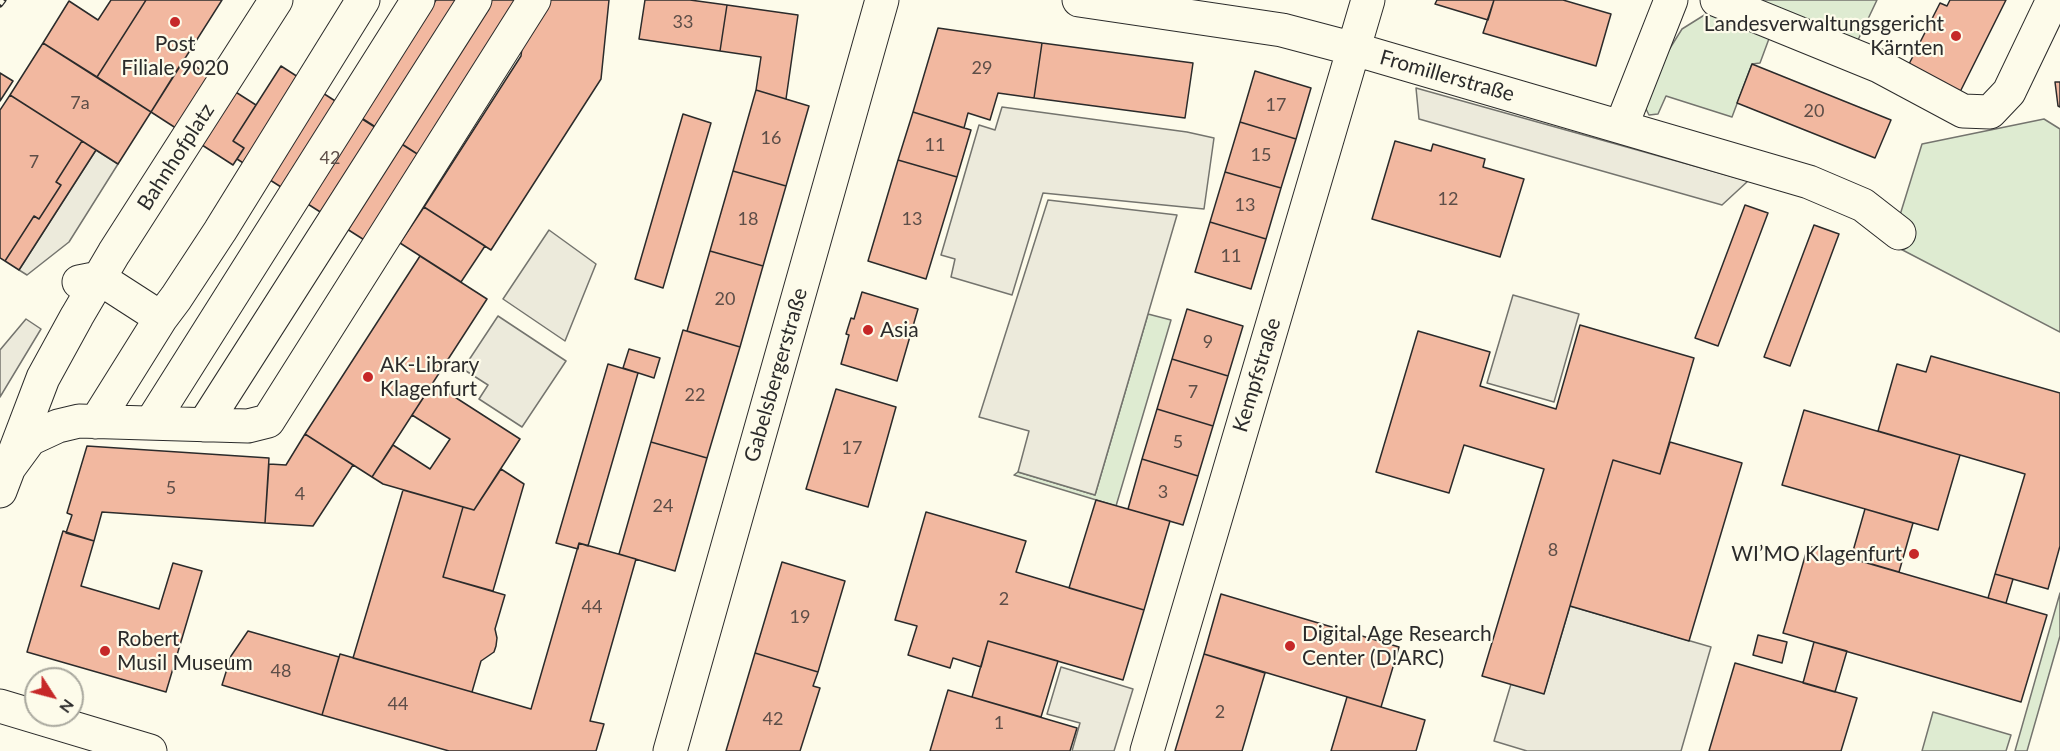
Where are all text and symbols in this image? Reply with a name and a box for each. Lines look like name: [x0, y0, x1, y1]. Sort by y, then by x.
house number: 33: [673, 11, 693, 33]
place label: Landesverwaltungsgericht Kärnten: [1704, 11, 1944, 61]
marker: Post Filiale 9020: [168, 15, 182, 29]
marker: Landesverwaltungsgericht Kärnten: [1949, 29, 1963, 43]
place label: Post Filiale 9020: [121, 31, 229, 81]
street label: Fromillerstraße: [1377, 45, 1517, 107]
house number: 29: [972, 57, 992, 79]
house number: 7a: [70, 92, 90, 114]
house number: 17: [1266, 94, 1286, 116]
street label: Bahnhofplatz: [132, 99, 220, 215]
house number: 20: [1804, 100, 1824, 122]
house number: 16: [761, 127, 781, 149]
house number: 11: [925, 134, 945, 156]
house number: 15: [1251, 144, 1271, 166]
house number: 42: [320, 147, 340, 169]
house number: 7: [29, 151, 39, 173]
house number: 12: [1438, 188, 1458, 210]
house number: 13: [1235, 194, 1255, 216]
house number: 18: [738, 208, 758, 230]
house number: 13: [902, 208, 922, 230]
house number: 11: [1221, 245, 1241, 267]
street label: Gabelsbergerstraße: [739, 285, 813, 465]
house number: 20: [715, 288, 735, 310]
street label: Kempfstraße: [1228, 315, 1286, 435]
place label: Asia: [880, 317, 919, 343]
marker: Asia: [861, 323, 875, 337]
house number: 9: [1203, 331, 1213, 353]
place label: AK-Library Klagenfurt: [380, 352, 479, 402]
marker: AK-Library Klagenfurt: [361, 370, 375, 384]
house number: 7: [1188, 381, 1198, 403]
house number: 22: [685, 384, 705, 406]
house number: 5: [1173, 431, 1183, 453]
house number: 17: [842, 437, 862, 459]
house number: 5: [166, 477, 176, 499]
house number: 3: [1158, 481, 1168, 503]
house number: 4: [295, 483, 305, 505]
house number: 24: [653, 495, 673, 517]
house number: 8: [1548, 539, 1558, 561]
place label: WI’MO Klagenfurt: [1731, 541, 1902, 567]
marker: WI’MO Klagenfurt: [1907, 547, 1921, 561]
house number: 2: [999, 588, 1009, 610]
house number: 44: [582, 596, 602, 618]
house number: 19: [790, 606, 810, 628]
place label: Digital Age Research Center (D!ARC): [1302, 621, 1492, 671]
place label: Robert Musil Museum: [117, 626, 253, 676]
marker: Digital Age Research Center (D!ARC): [1283, 639, 1297, 653]
marker: Robert Musil Museum: [98, 644, 112, 658]
house number: 48: [271, 660, 291, 682]
north arrow: [24, 667, 84, 727]
house number: 44: [388, 693, 408, 715]
text: N: [56, 696, 79, 717]
house number: 2: [1215, 701, 1225, 723]
house number: 42: [763, 708, 783, 730]
house number: 1: [994, 712, 1004, 734]

